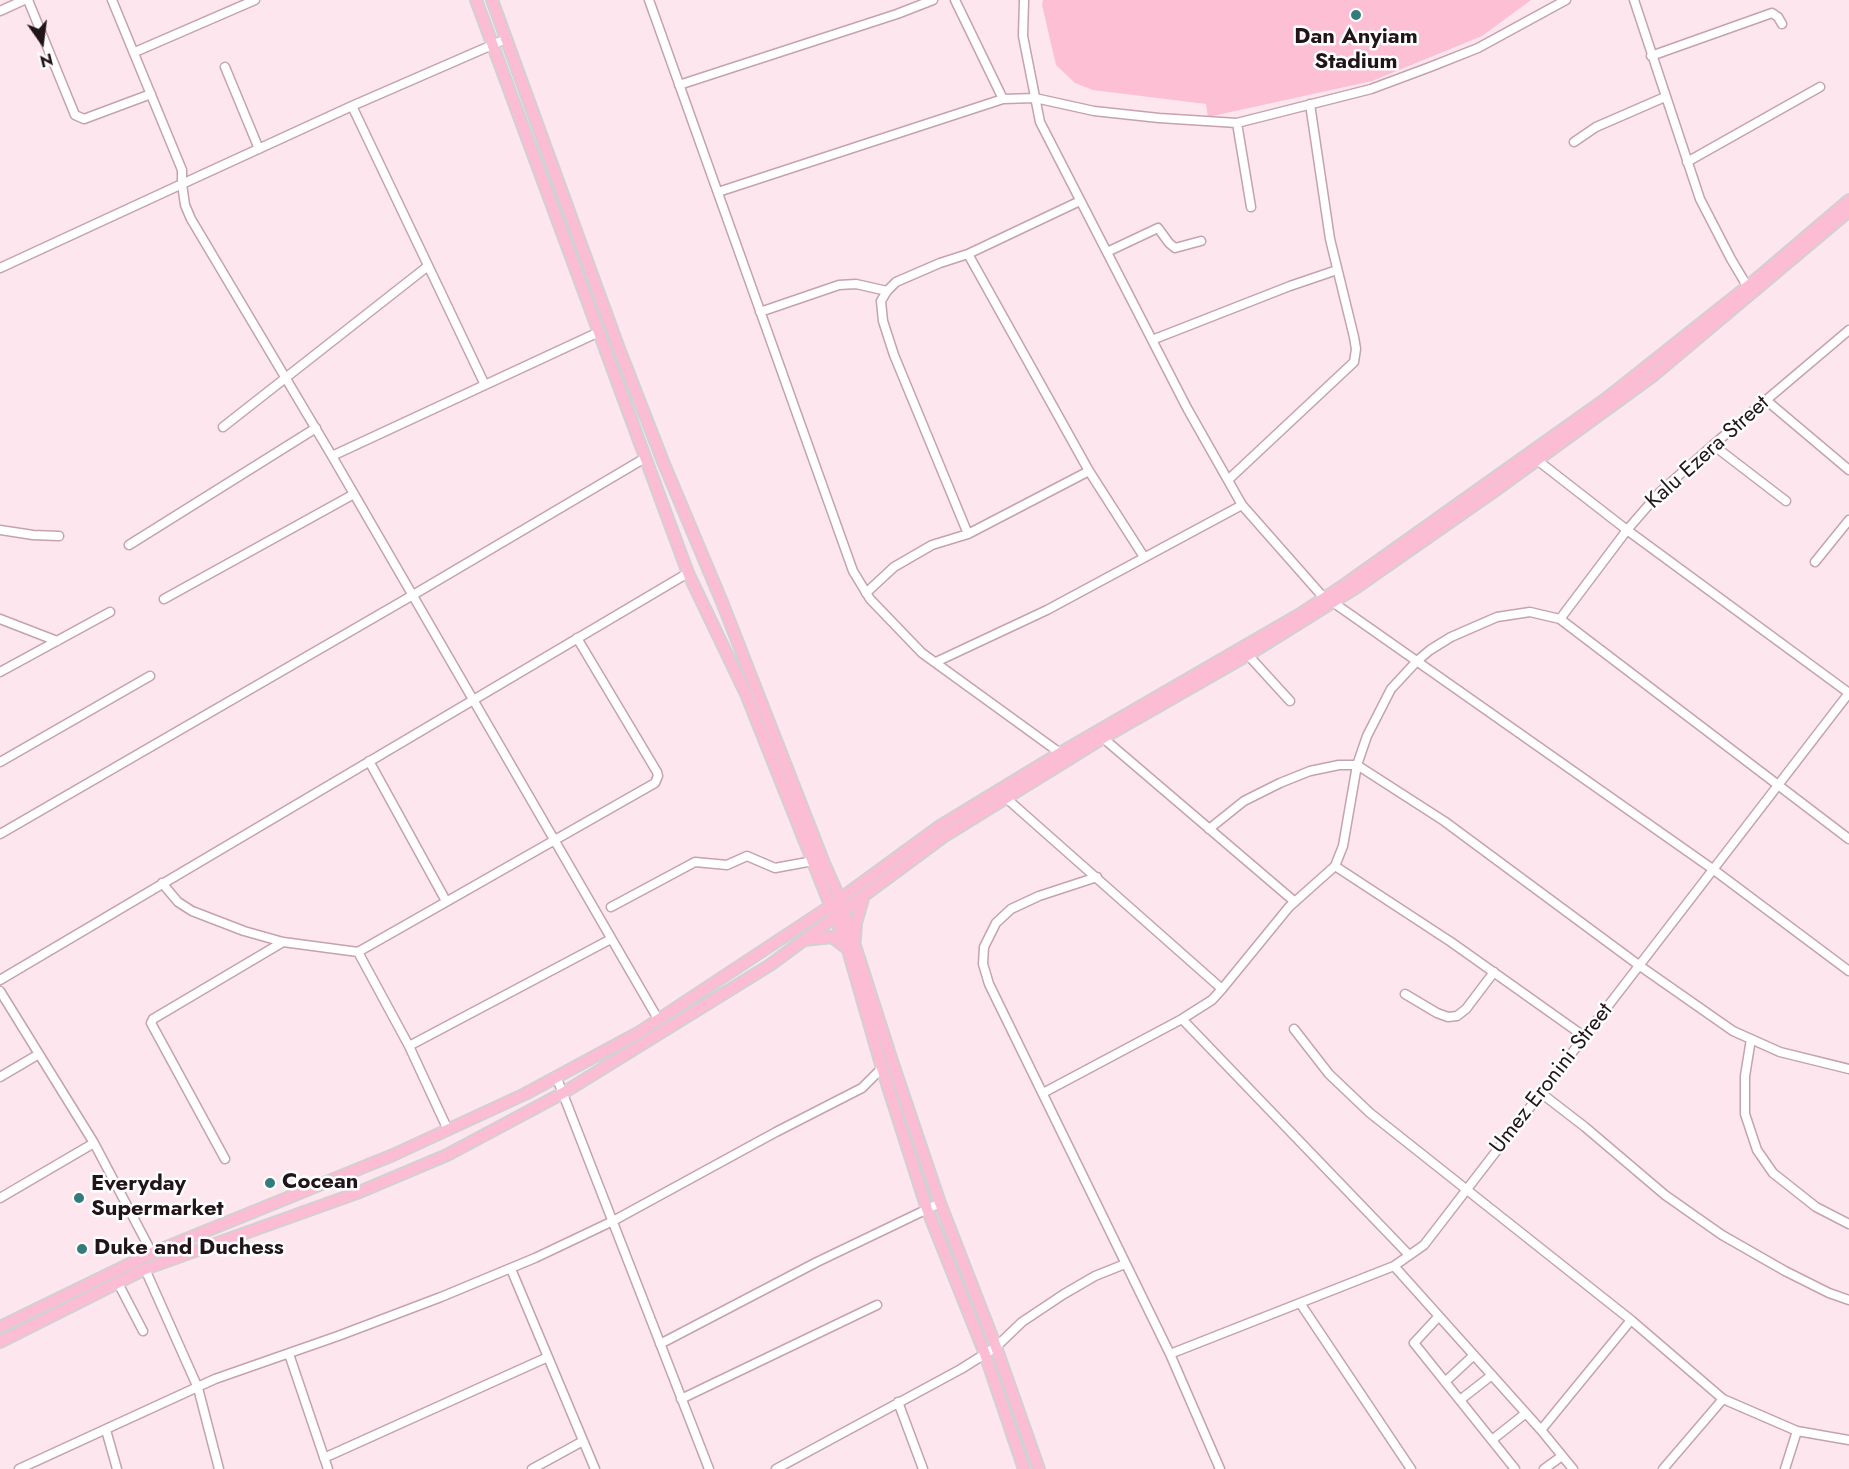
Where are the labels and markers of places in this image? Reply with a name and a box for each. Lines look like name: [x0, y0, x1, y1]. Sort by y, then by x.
marker: Dan Anyiam Stadium: [1349, 8, 1363, 22]
place label: Dan Anyiam Stadium: [1294, 25, 1418, 76]
place label: Cocean: [282, 1170, 358, 1196]
place label: Everyday Supermarket: [91, 1172, 224, 1224]
marker: Cocean: [263, 1176, 277, 1190]
marker: Everyday Supermarket: [72, 1191, 86, 1205]
place label: Duke and Duchess: [94, 1236, 284, 1262]
marker: Duke and Duchess: [75, 1242, 89, 1256]

